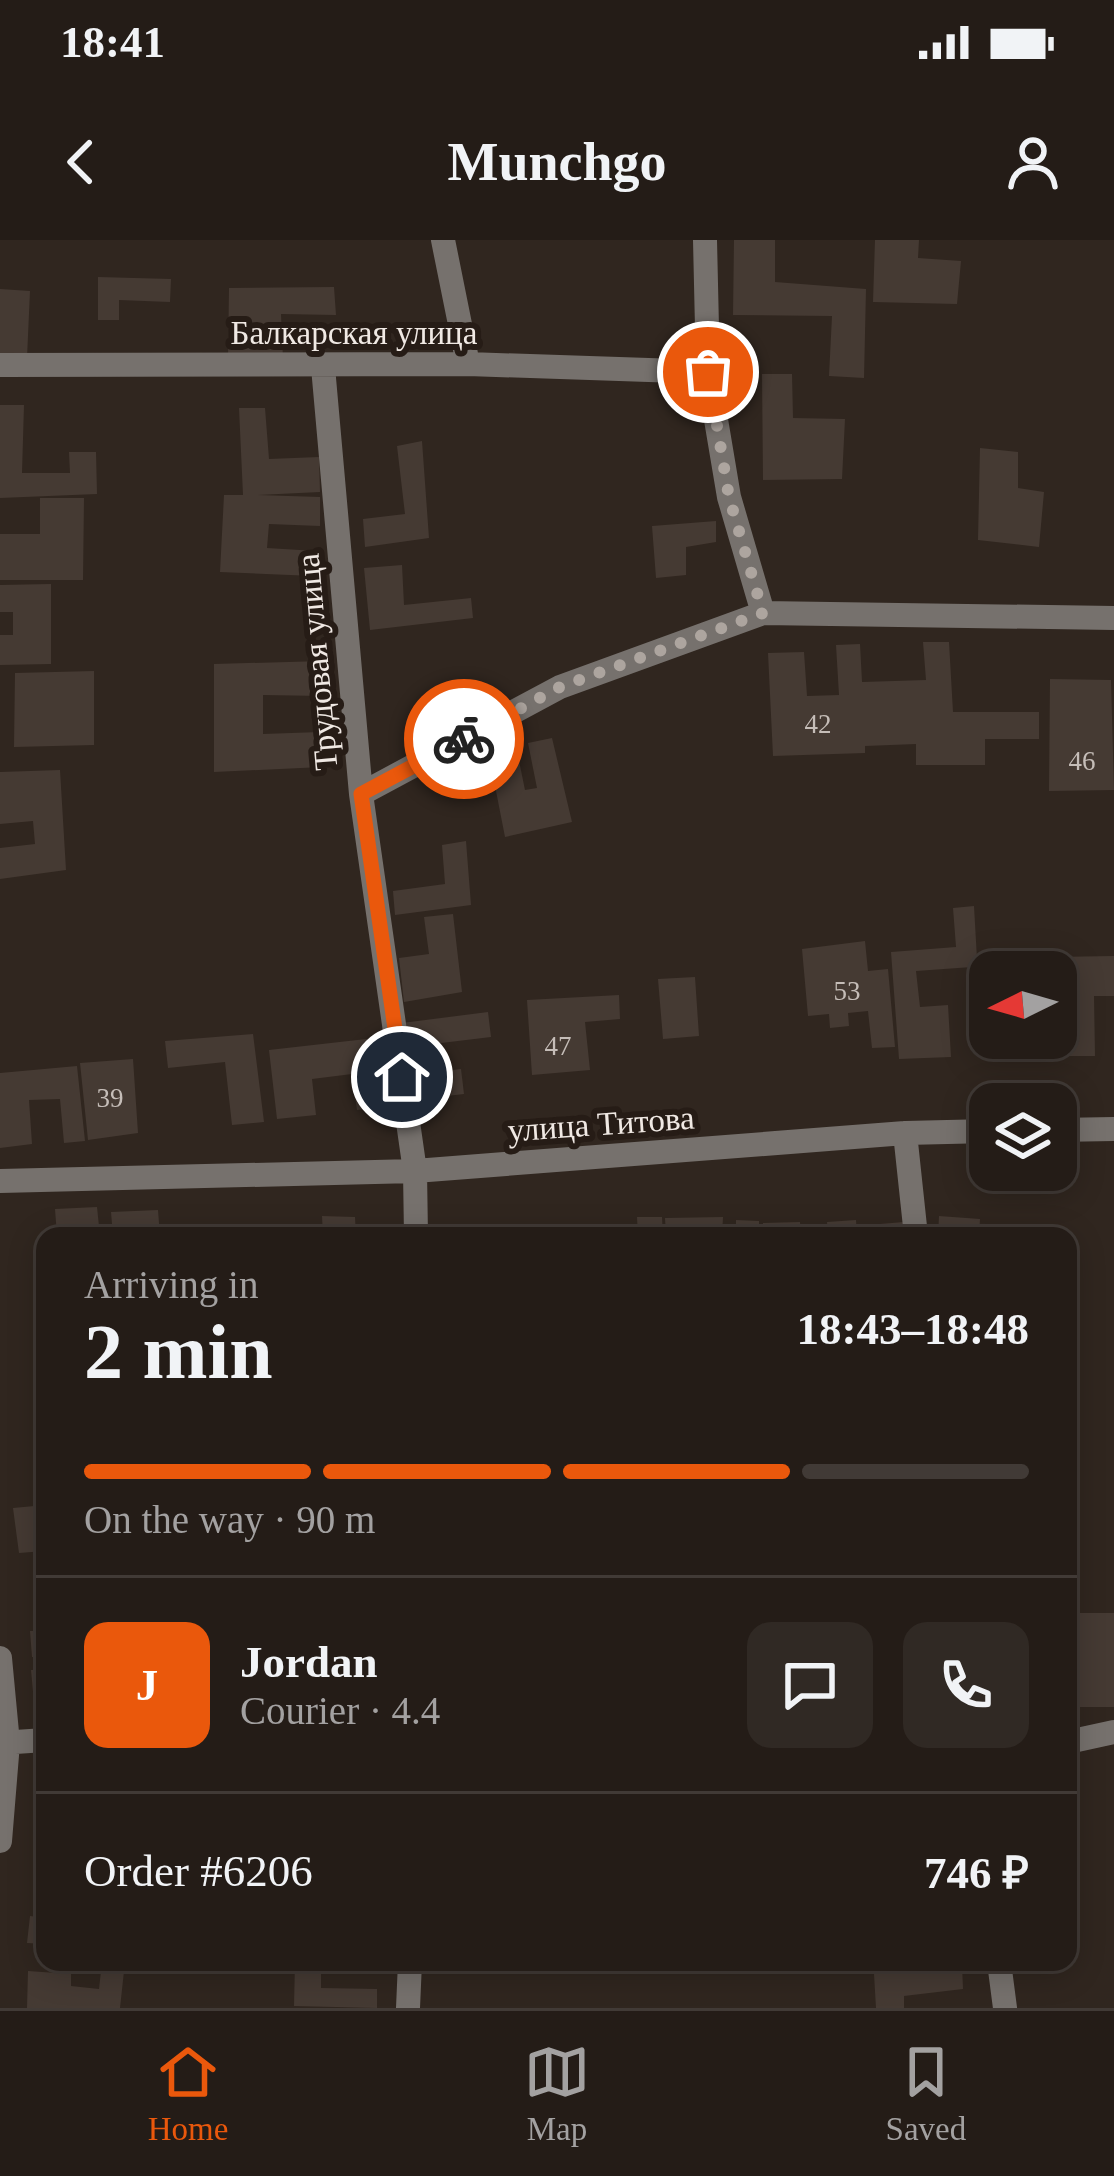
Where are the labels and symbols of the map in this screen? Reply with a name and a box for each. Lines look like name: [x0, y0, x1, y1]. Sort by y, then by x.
street label: Балкарская улица: [231, 315, 478, 351]
pin: [657, 321, 759, 423]
street label: Трудовая улица: [290, 552, 344, 772]
courier: [404, 679, 524, 799]
house number: 42: [805, 709, 832, 739]
house number: 46: [1069, 746, 1096, 776]
north arrow: [969, 951, 1077, 1059]
house number: 53: [834, 976, 861, 1006]
pin: [351, 1026, 453, 1128]
house number: 47: [545, 1031, 572, 1061]
house number: 39: [97, 1083, 124, 1113]
street label: улица Титова: [507, 1099, 696, 1148]

